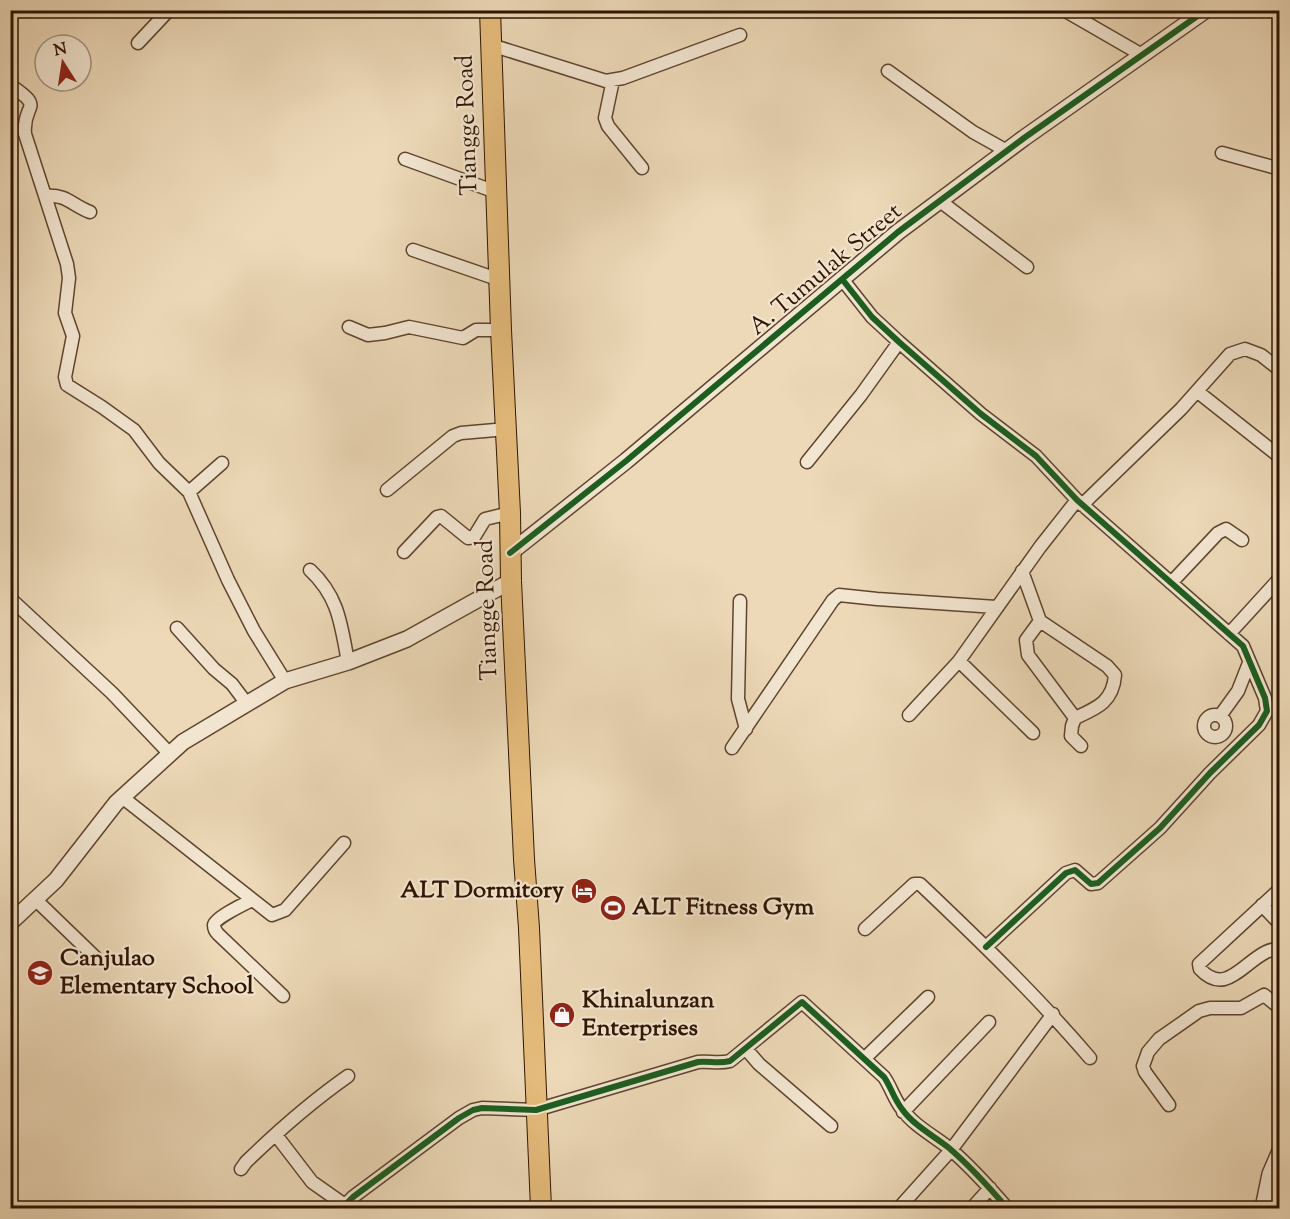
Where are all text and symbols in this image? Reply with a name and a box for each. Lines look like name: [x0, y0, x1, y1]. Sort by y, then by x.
north arrow: [33, 33, 93, 93]
text: N: [52, 38, 69, 63]
street label: Tiangge Road: [449, 54, 487, 196]
street label: A. Tumulak Street: [742, 196, 910, 344]
street label: Tiangge Road: [469, 539, 507, 681]
place label: ALT Dormitory: [400, 874, 564, 908]
hotel icon: ALT Dormitory: [569, 876, 599, 906]
place label: ALT Fitness Gym: [632, 891, 814, 925]
sports icon: ALT Fitness Gym: [598, 893, 628, 923]
place label: Canjulao Elementary School: [60, 942, 254, 1004]
school or university icon: Canjulao Elementary School: [25, 958, 55, 988]
place label: Khinalunzan Enterprises: [582, 984, 715, 1046]
shop icon: Khinalunzan Enterprises: [547, 1000, 577, 1030]

